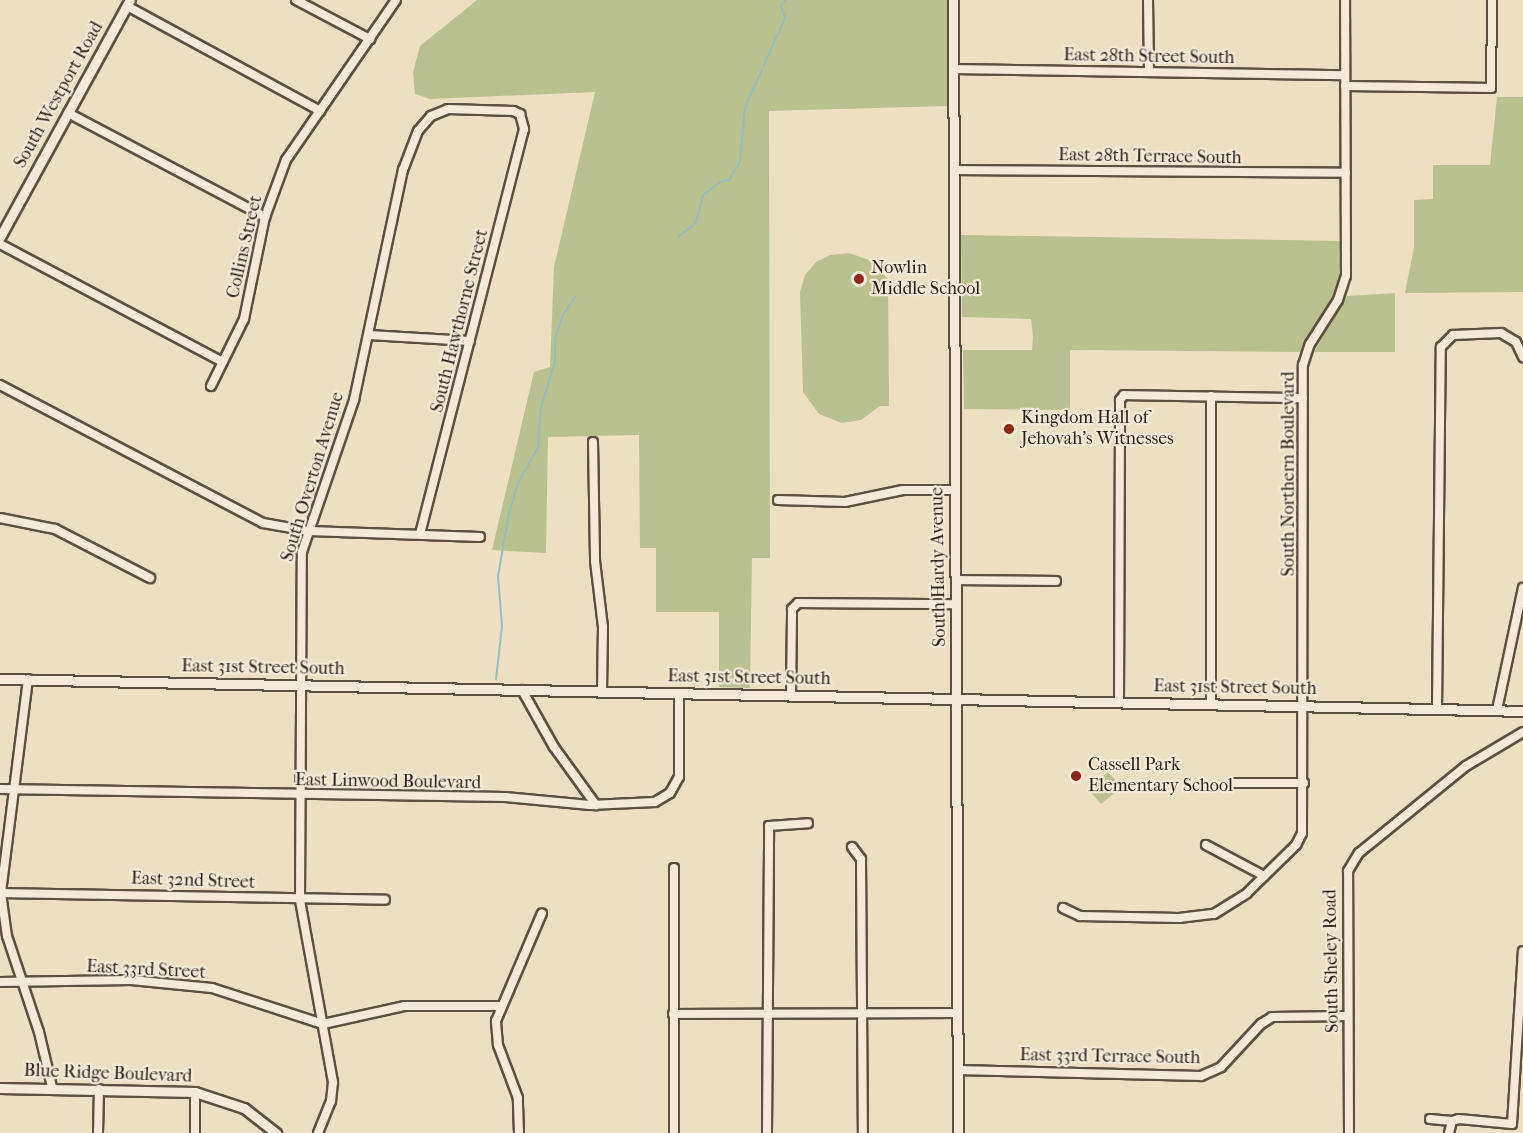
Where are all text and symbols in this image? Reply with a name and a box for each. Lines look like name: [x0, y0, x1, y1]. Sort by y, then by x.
street label: South Westport Road: [10, 18, 108, 172]
street label: East 28th Street South: [1063, 45, 1235, 69]
street label: East 28th Terrace South: [1058, 145, 1242, 169]
street label: Collins Street: [223, 193, 267, 301]
street label: South Hawthorne Street: [427, 227, 493, 415]
place label: Nowlin Middle School: [871, 258, 980, 300]
marker: Nowlin Middle School: [852, 272, 866, 286]
street label: South Northern Boulevard: [1278, 372, 1300, 576]
street label: South Overton Avenue: [277, 390, 349, 564]
place label: Kingdom Hall of Jehovah's Witnesses: [1021, 408, 1174, 450]
marker: Kingdom Hall of Jehovah's Witnesses: [1002, 422, 1016, 436]
street label: South Hardy Avenue: [927, 487, 951, 647]
street label: East 31st Street South: [181, 656, 345, 680]
street label: East 31st Street South: [667, 666, 831, 690]
street label: East 31st Street South: [1153, 676, 1317, 700]
place label: Cassell Park Elementary School: [1088, 755, 1233, 798]
marker: Cassell Park Elementary School: [1069, 769, 1083, 783]
street label: East Linwood Boulevard: [295, 770, 481, 794]
street label: East 32nd Street: [130, 868, 256, 894]
street label: South Sheley Road: [1320, 889, 1344, 1033]
street label: East 33rd Street: [86, 956, 206, 984]
street label: East 33rd Terrace South: [1019, 1045, 1201, 1069]
street label: Blue Ridge Boulevard: [23, 1060, 193, 1088]

